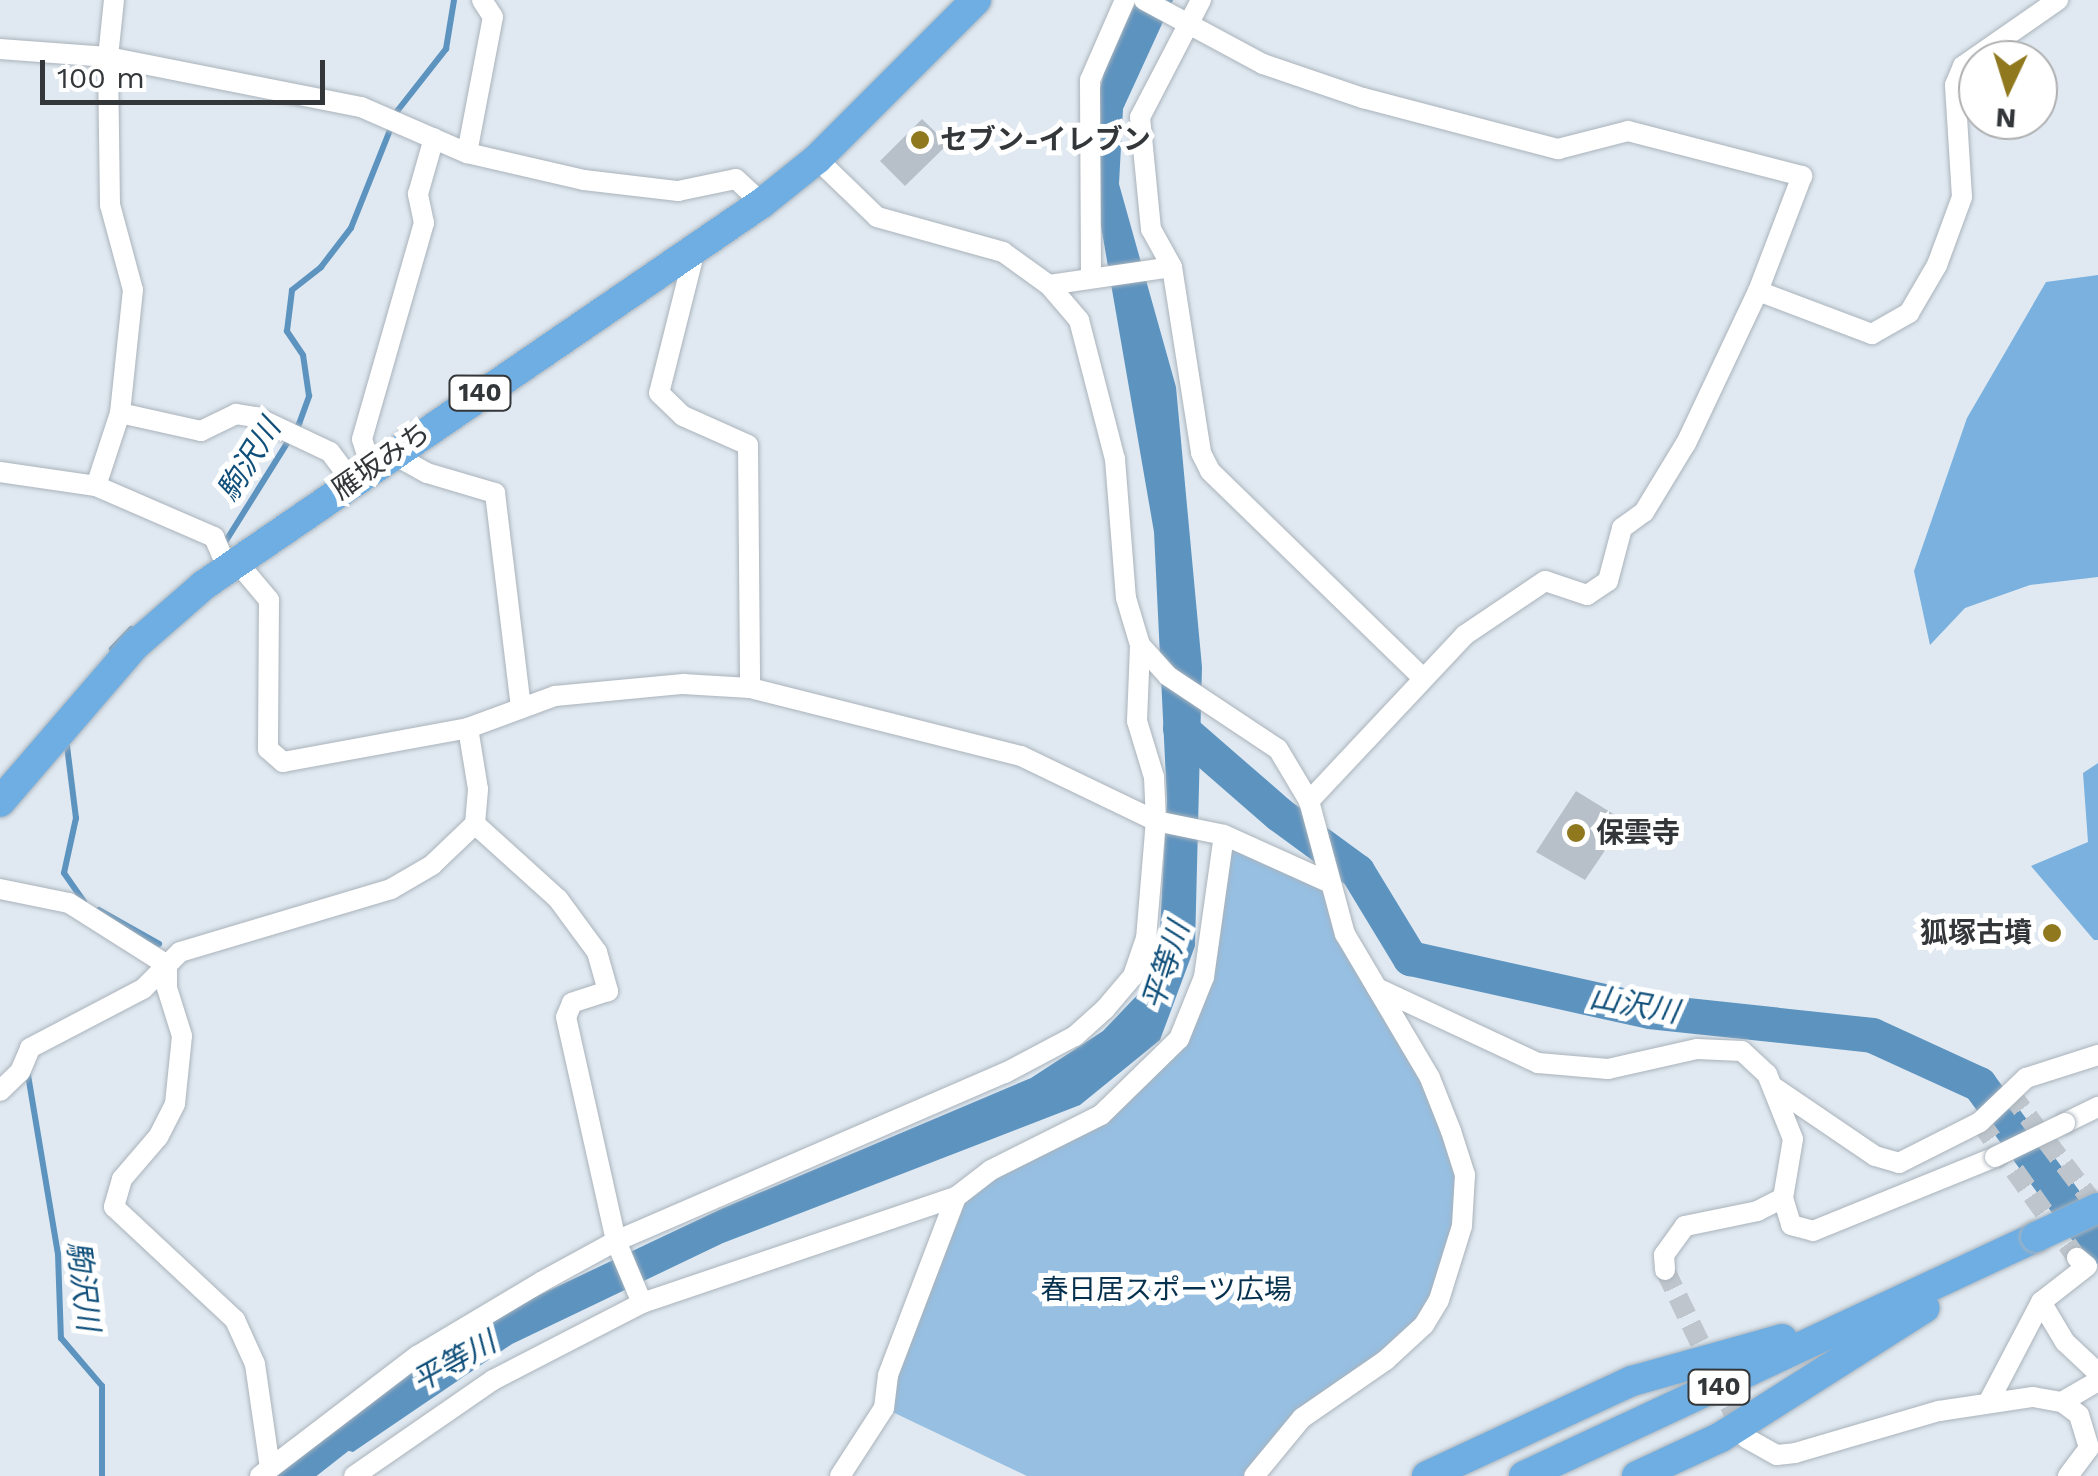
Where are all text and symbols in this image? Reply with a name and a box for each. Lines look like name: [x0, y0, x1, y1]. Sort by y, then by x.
scale bar: [45, 40, 330, 102]
north arrow: [1958, 40, 2058, 140]
text: 100 m: [57, 60, 145, 95]
text: N: [1995, 101, 2018, 136]
place label: セブン-イレブン: [940, 123, 1151, 157]
marker: セブン-イレブン: [909, 129, 931, 151]
road number: 140: [448, 373, 512, 413]
water label: 駒沢川: [210, 412, 288, 508]
street label: 雁坂みち: [325, 415, 437, 507]
place label: 保雲寺: [1596, 816, 1680, 850]
marker: 保雲寺: [1565, 822, 1587, 844]
place label: 狐塚古墳: [1920, 916, 2032, 950]
water label: 平等川: [1135, 918, 1197, 1014]
marker: 狐塚古墳: [2041, 922, 2063, 944]
water label: 山沢川: [1587, 979, 1681, 1031]
water label: 駒沢川: [60, 1239, 106, 1333]
park label: 春日居スポーツ広場: [1040, 1273, 1292, 1307]
water label: 平等川: [406, 1324, 502, 1400]
road number: 140: [1686, 1367, 1752, 1407]

